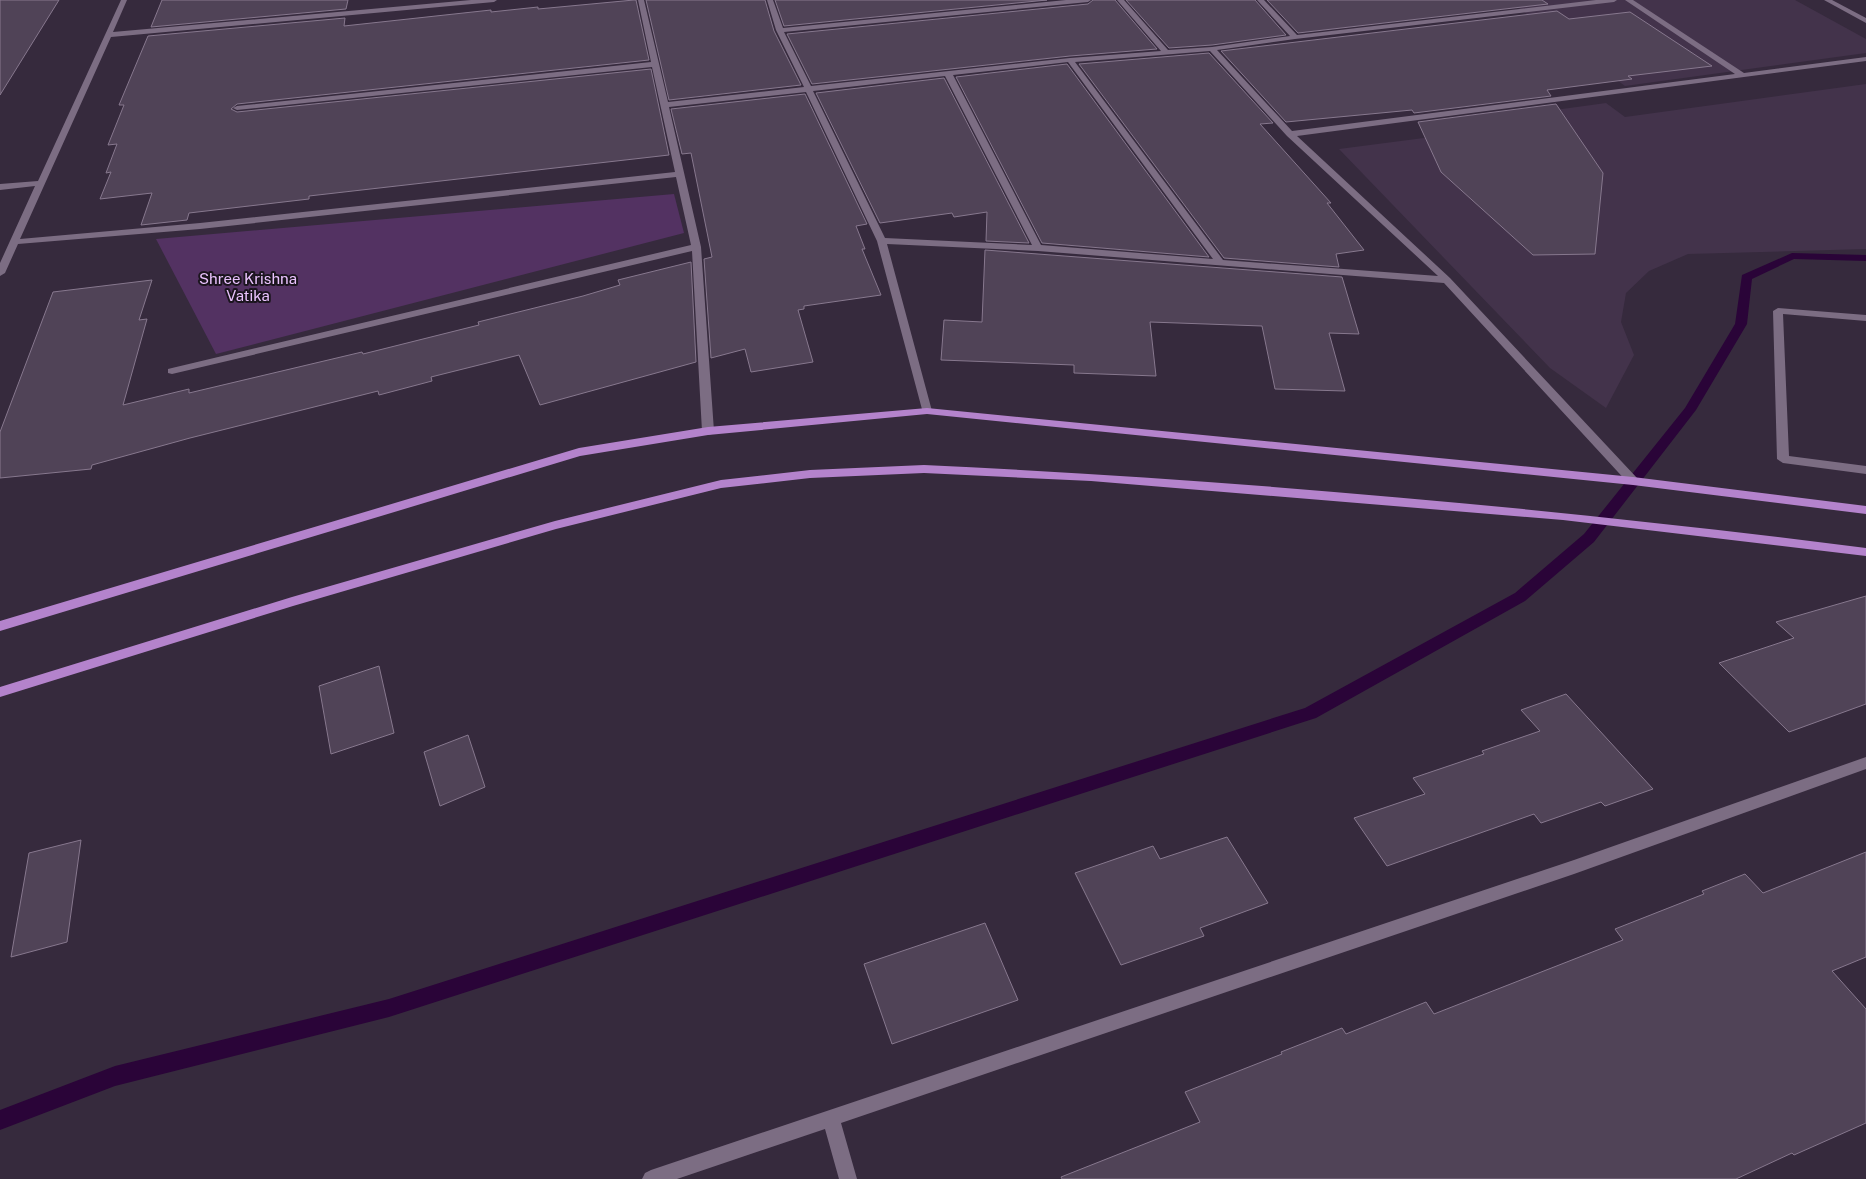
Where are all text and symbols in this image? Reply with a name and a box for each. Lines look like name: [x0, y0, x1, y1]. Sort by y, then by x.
park label: Shree Krishna Vatika: [199, 270, 297, 304]

